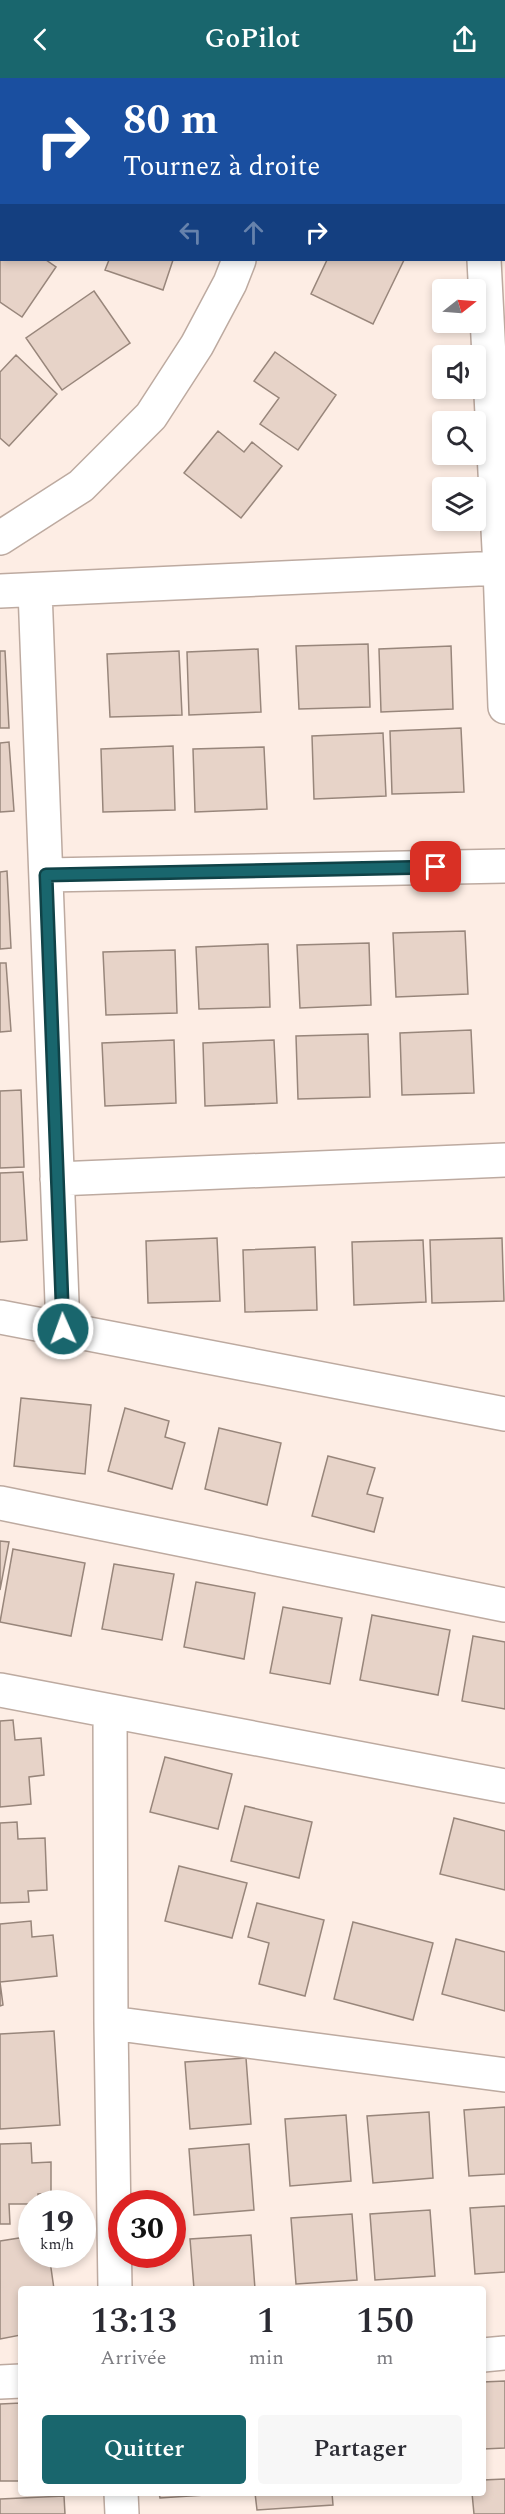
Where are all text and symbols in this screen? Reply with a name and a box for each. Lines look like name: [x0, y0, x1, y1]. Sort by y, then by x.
text: GoPilot: [205, 18, 300, 60]
icon: back: [24, 23, 57, 56]
icon: share: [448, 23, 481, 56]
text: 80 m: [123, 89, 218, 152]
icon: right: [24, 102, 102, 180]
text: Tournez à droite: [123, 146, 320, 188]
icon: left: [174, 216, 207, 249]
icon: ahead: [237, 216, 270, 249]
icon: right: [300, 216, 333, 249]
north arrow: [432, 279, 486, 333]
map controls: [432, 279, 486, 531]
button: sound: [432, 345, 486, 399]
button: search: [432, 411, 486, 465]
button: layers: [432, 477, 486, 531]
pin: [410, 841, 461, 892]
icon: arrive: [419, 850, 452, 883]
position arrow: [31, 1297, 95, 1361]
speed limit sign: 30: [108, 2190, 186, 2268]
text: 19: [40, 2199, 74, 2245]
text: km/h: [40, 2233, 74, 2256]
text: 13:13: [90, 2294, 177, 2349]
text: 1: [257, 2294, 276, 2349]
text: 150: [356, 2294, 414, 2349]
text: Arrivée: [100, 2343, 166, 2373]
text: min: [249, 2343, 284, 2373]
text: m: [376, 2343, 394, 2373]
button: Quitter: [42, 2415, 246, 2484]
button: Partager: [258, 2415, 462, 2484]

